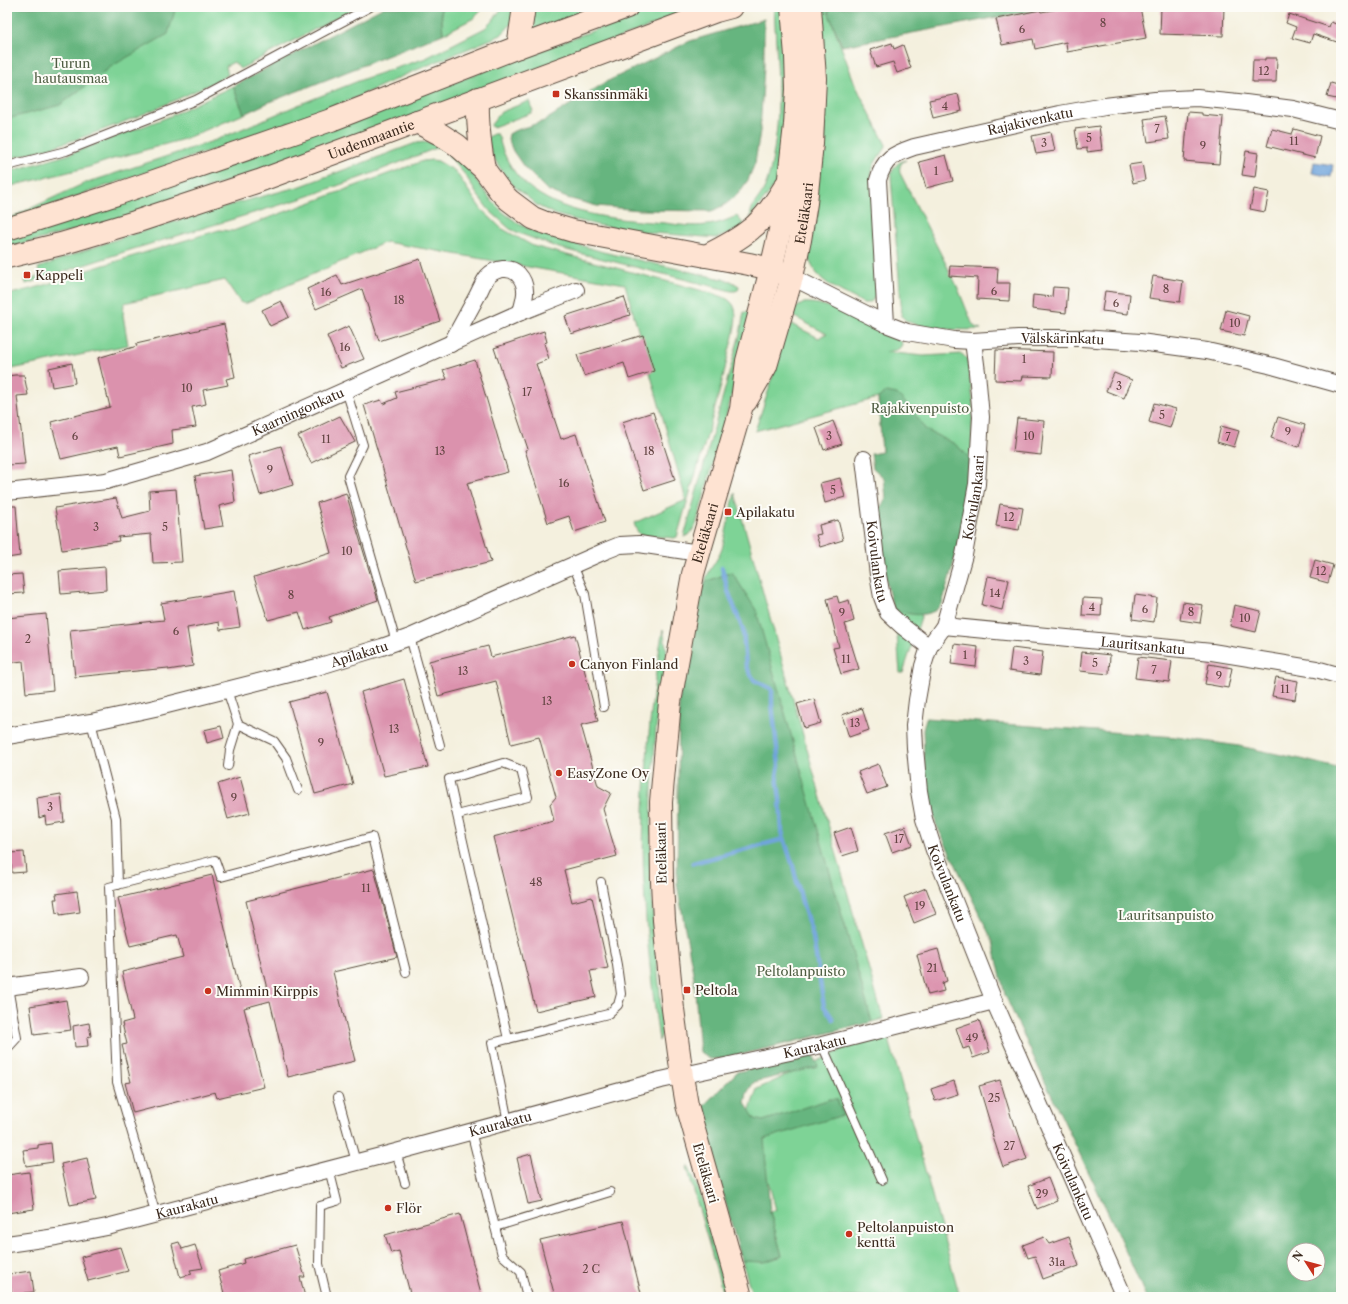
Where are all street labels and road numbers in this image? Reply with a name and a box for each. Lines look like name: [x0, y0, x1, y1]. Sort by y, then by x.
street label: Rajakivenkatu: [986, 104, 1074, 138]
street label: Uudenmaantie: [326, 116, 417, 163]
street label: Eteläkaari: [791, 182, 816, 245]
street label: Välskärinkatu: [1020, 330, 1105, 348]
street label: Kaarningonkatu: [249, 384, 346, 439]
street label: Koivulankaari: [959, 454, 987, 541]
street label: Eteläkaari: [689, 501, 721, 565]
street label: Koivulankatu: [863, 520, 891, 604]
street label: Lauritsankatu: [1100, 633, 1186, 657]
street label: Apilakatu: [328, 638, 390, 671]
street label: Eteläkaari: [652, 822, 670, 884]
street label: Koivulankatu: [925, 842, 970, 924]
street label: Kaurakatu: [782, 1031, 848, 1061]
street label: Kaurakatu: [467, 1108, 533, 1140]
street label: Eteläkaari: [690, 1141, 722, 1205]
street label: Koivulankatu: [1049, 1141, 1097, 1222]
street label: Kaurakatu: [154, 1190, 220, 1222]

